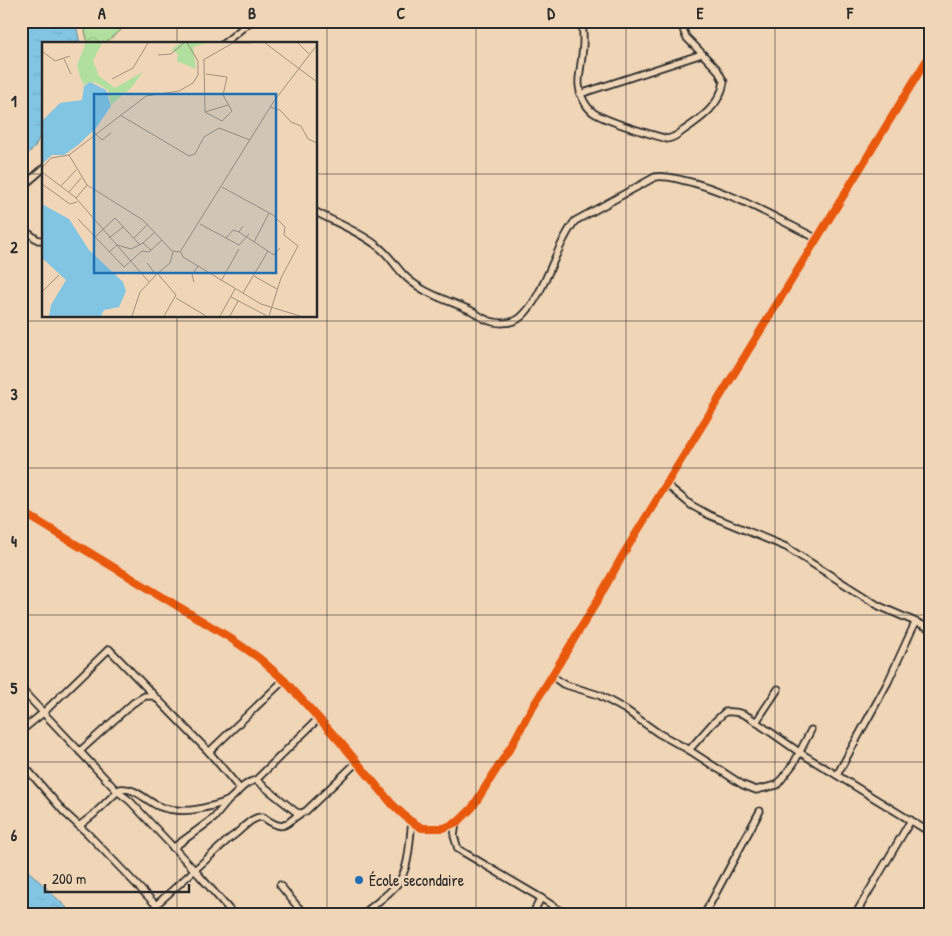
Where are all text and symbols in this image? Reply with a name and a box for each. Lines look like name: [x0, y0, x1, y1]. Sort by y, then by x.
text: A: [98, 2, 106, 24]
text: B: [248, 2, 256, 24]
text: C: [397, 2, 406, 24]
text: D: [547, 2, 555, 24]
text: E: [696, 2, 704, 24]
text: F: [846, 2, 854, 24]
inset map: [42, 42, 318, 318]
text: 1: [11, 90, 17, 112]
text: 2: [10, 236, 18, 258]
text: 3: [10, 383, 18, 405]
text: 4: [11, 530, 17, 552]
text: 5: [11, 677, 18, 699]
text: 6: [11, 824, 18, 846]
scale bar: [45, 861, 189, 893]
text: 200 m: [52, 868, 86, 889]
place label: École secondaire: [369, 869, 465, 891]
marker: École secondaire: [353, 874, 365, 886]

